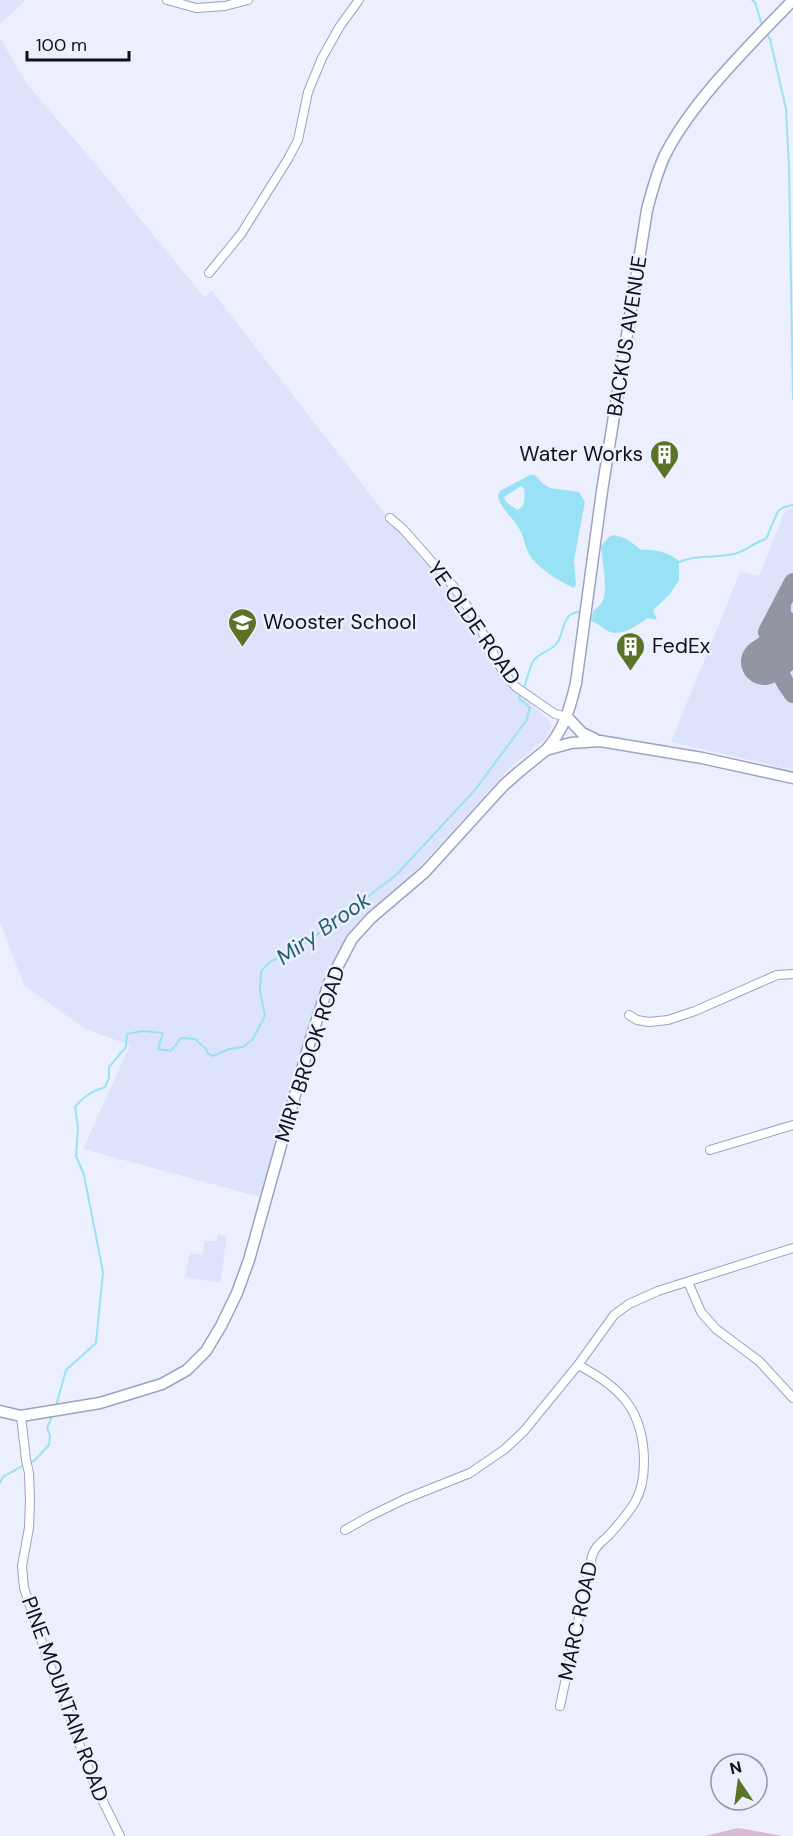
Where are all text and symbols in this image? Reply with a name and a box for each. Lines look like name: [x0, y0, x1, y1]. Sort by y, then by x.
scale bar: [27, 24, 129, 62]
text: 100 m: [36, 33, 87, 57]
street label: BACKUS AVENUE: [600, 254, 654, 418]
building icon: Water Works: [648, 438, 680, 480]
place label: Water Works: [519, 440, 643, 468]
street label: YE OLDE ROAD: [421, 556, 527, 690]
school or university icon: Wooster School: [226, 606, 258, 648]
place label: Wooster School: [263, 608, 416, 636]
building icon: FedEx: [615, 630, 647, 672]
place label: FedEx: [652, 632, 710, 660]
water label: Miry Brook: [270, 885, 377, 972]
street label: MIRY BROOK ROAD: [268, 962, 352, 1146]
street label: MARC ROAD: [552, 1559, 604, 1683]
street label: PINE MOUNTAIN ROAD: [15, 1593, 115, 1805]
north arrow: [709, 1752, 769, 1812]
text: N: [728, 1756, 744, 1779]

